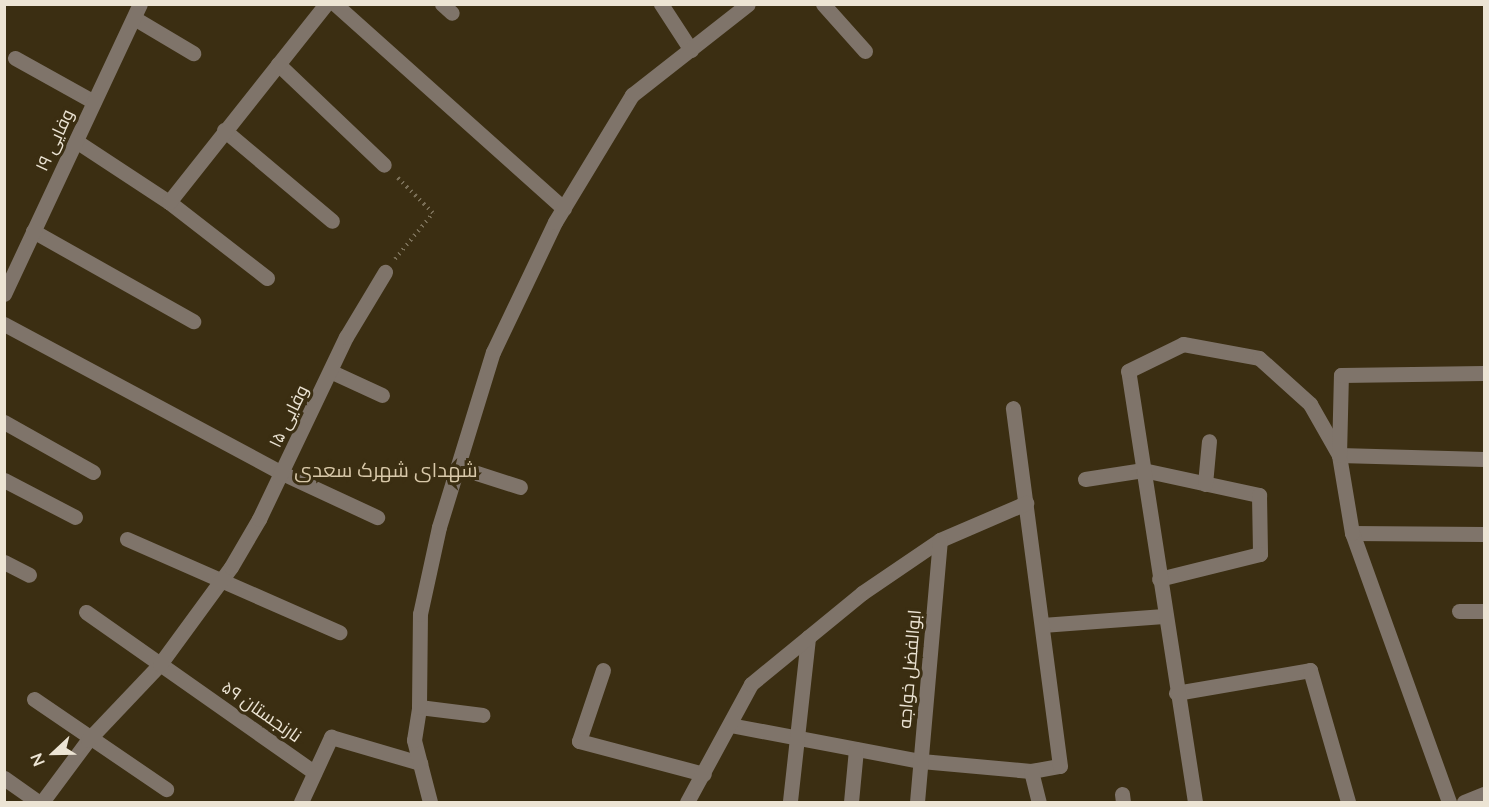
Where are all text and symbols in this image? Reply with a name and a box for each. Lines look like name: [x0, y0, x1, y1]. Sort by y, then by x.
street label: وفایی ۱۹: [30, 105, 78, 175]
street label: وفایی ۱۵: [264, 381, 312, 451]
district label: شهدای شهرک سعدی: [294, 457, 478, 481]
street label: ابوالفضل خواجه: [893, 609, 925, 729]
street label: نارنجستان ۵۹: [218, 676, 306, 746]
north arrow: [24, 723, 84, 783]
text: N: [26, 751, 48, 769]

